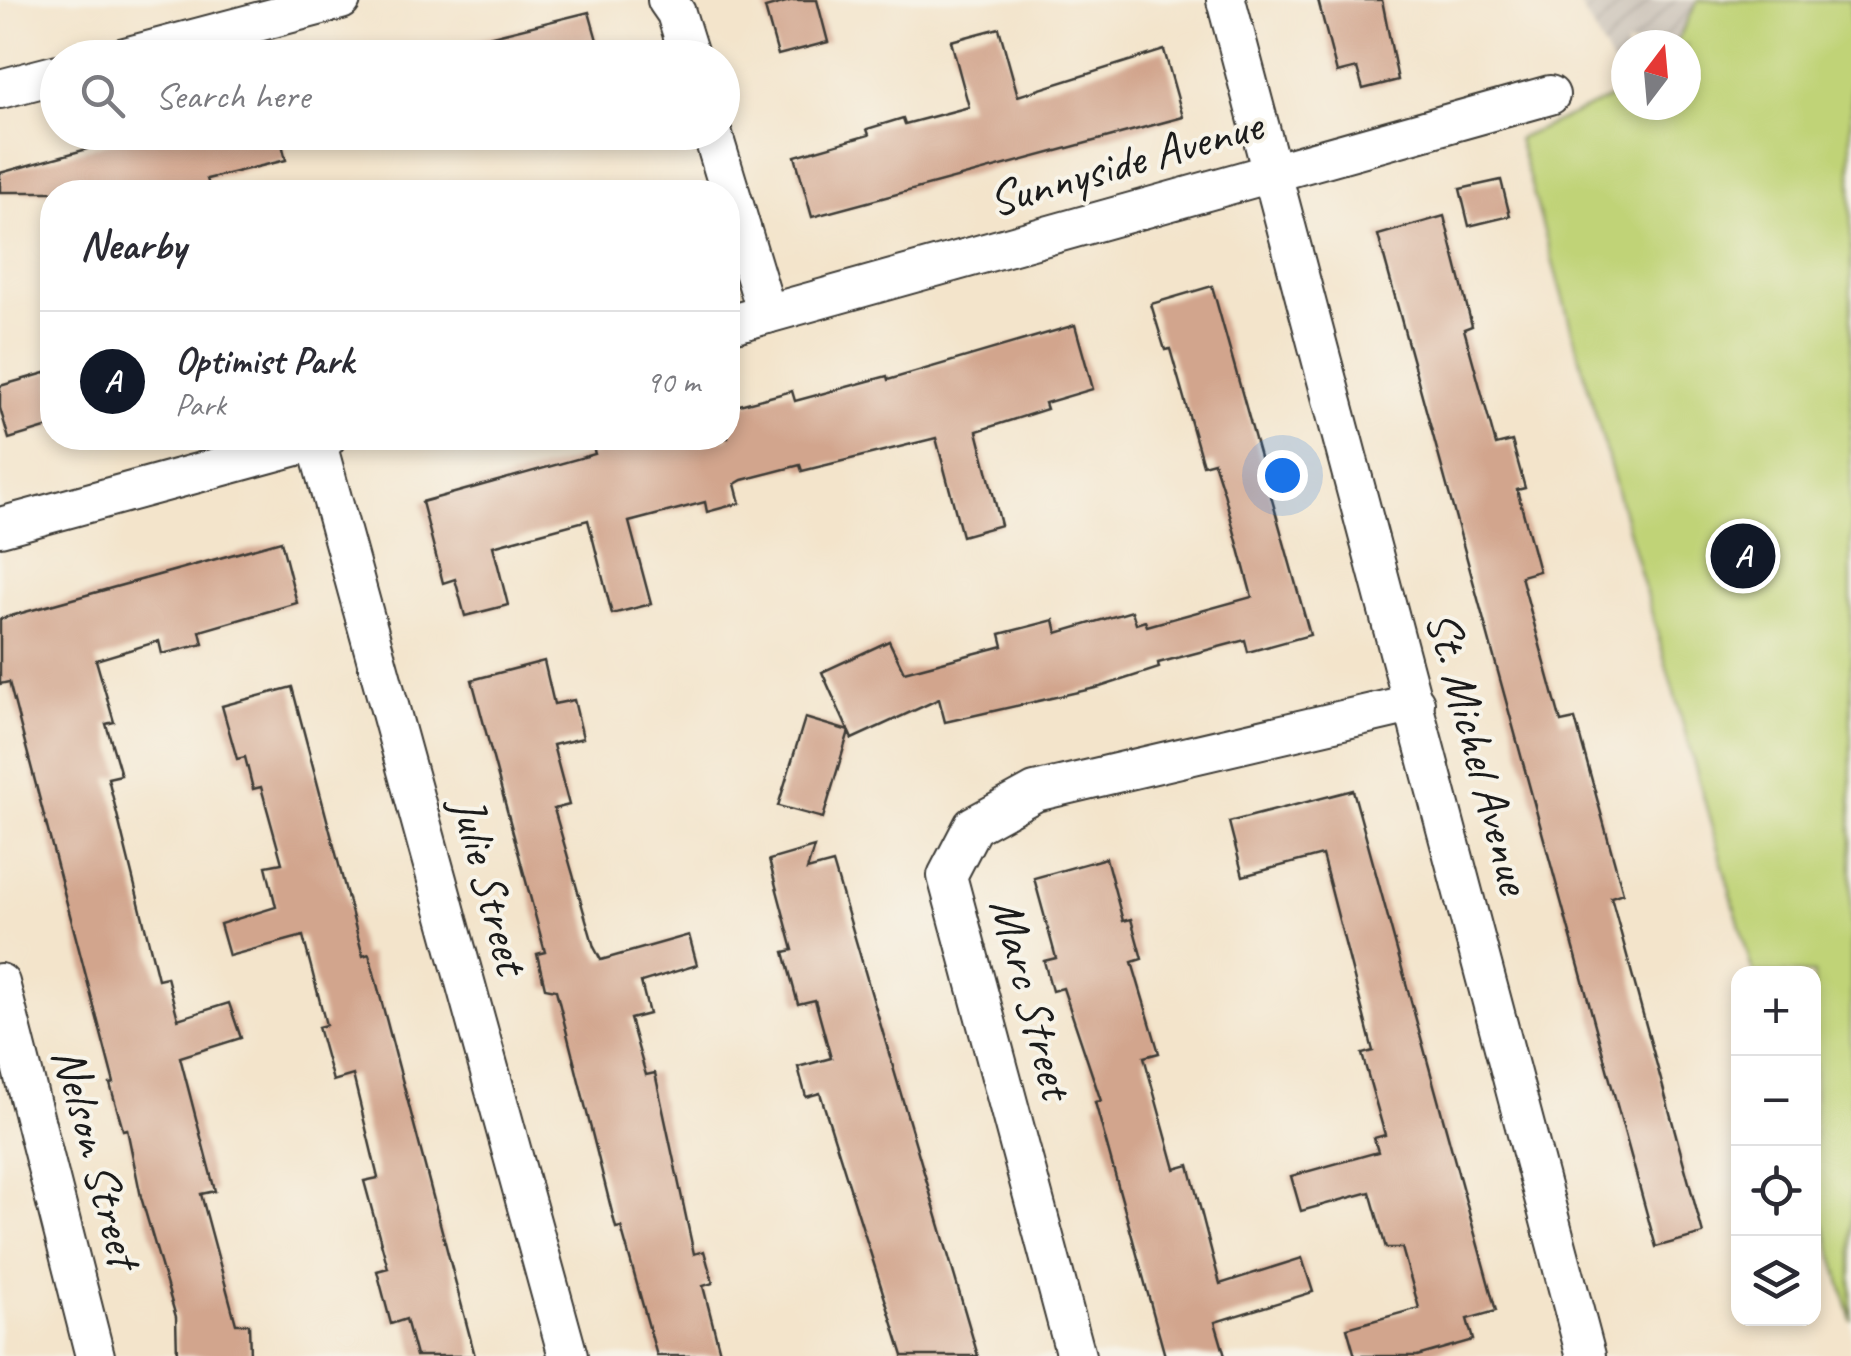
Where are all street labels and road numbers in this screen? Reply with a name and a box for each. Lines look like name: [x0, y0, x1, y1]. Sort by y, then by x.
street label: Sunnyside Avenue: [981, 93, 1272, 230]
street label: St. Michel Avenue: [1413, 604, 1546, 903]
street label: Julie Street: [437, 788, 543, 984]
street label: Marc Street: [977, 891, 1089, 1109]
street label: Nelson Street: [39, 1041, 157, 1279]

